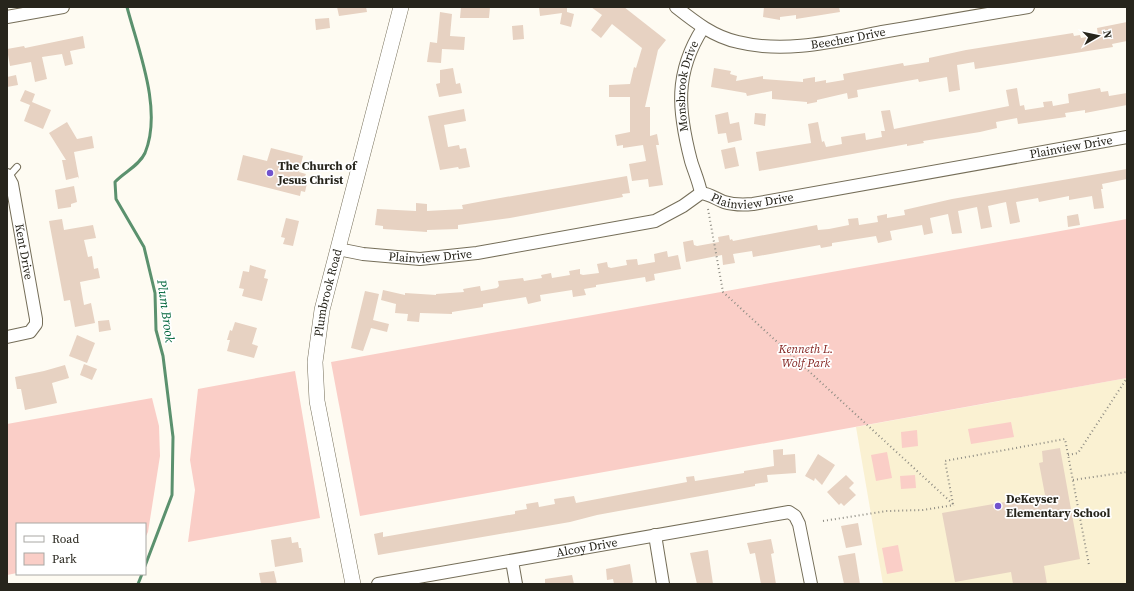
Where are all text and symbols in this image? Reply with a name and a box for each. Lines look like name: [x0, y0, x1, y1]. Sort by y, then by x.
north arrow: [1078, 16, 1118, 56]
street label: Beecher Drive: [810, 24, 887, 53]
text: N: [1099, 29, 1115, 40]
street label: Monsbrook Drive: [673, 38, 702, 133]
street label: Plainview Drive: [1028, 132, 1114, 162]
place label: The Church of Jesus Christ: [277, 158, 358, 188]
marker: The Church of Jesus Christ: [265, 168, 275, 178]
street label: Plainview Drive: [708, 189, 795, 213]
street label: Kent Drive: [11, 222, 37, 281]
street label: Plainview Drive: [388, 246, 473, 267]
street label: Plumbrook Road: [310, 247, 346, 338]
water label: Plum Brook: [153, 277, 179, 344]
park label: Kenneth L. Wolf Park: [778, 341, 833, 371]
place label: DeKeyser Elementary School: [1006, 491, 1111, 521]
marker: DeKeyser Elementary School: [993, 501, 1003, 511]
legend: [16, 523, 146, 575]
text: Road: [52, 531, 79, 547]
street label: Alcoy Drive: [555, 534, 619, 561]
text: Park: [52, 551, 77, 567]

